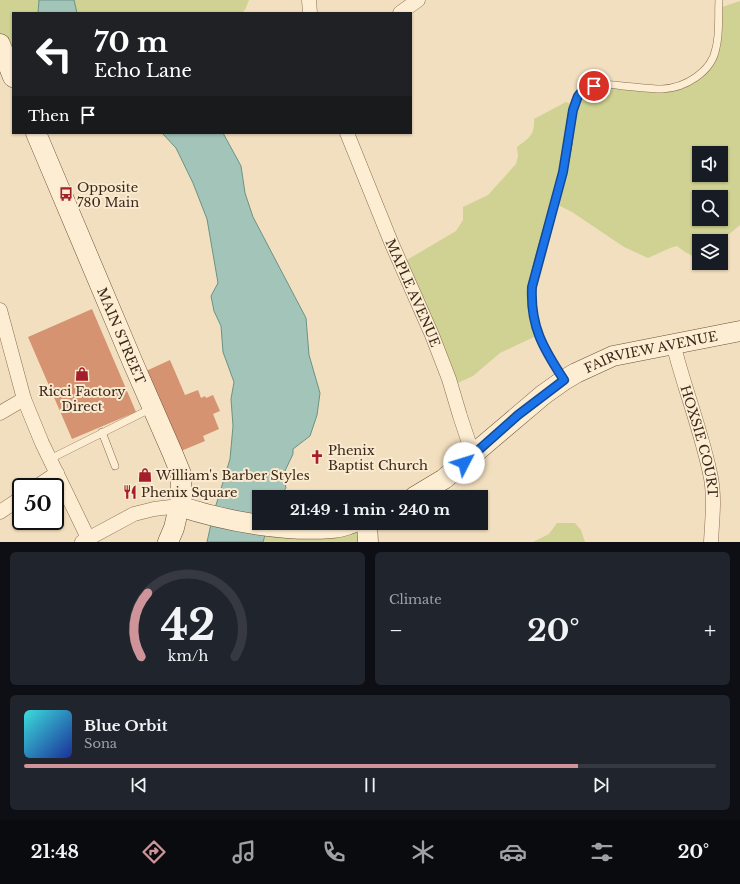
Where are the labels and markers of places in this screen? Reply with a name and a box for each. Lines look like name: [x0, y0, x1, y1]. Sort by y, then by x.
pin: [577, 69, 611, 103]
place label: Opposite 780 Main: [77, 179, 139, 211]
bus stop icon: Opposite 780 Main: [58, 186, 74, 202]
shop icon: Ricci Factory Direct: [74, 366, 90, 382]
place label: Ricci Factory Direct: [38, 383, 126, 415]
place label: Phenix Baptist Church: [328, 442, 428, 474]
church icon: Phenix Baptist Church: [309, 449, 325, 465]
shop icon: William's Barber Styles: [137, 467, 153, 483]
place label: William's Barber Styles: [155, 467, 310, 484]
restaurant icon: Phenix Square: [122, 484, 138, 500]
place label: Phenix Square: [141, 484, 238, 501]

